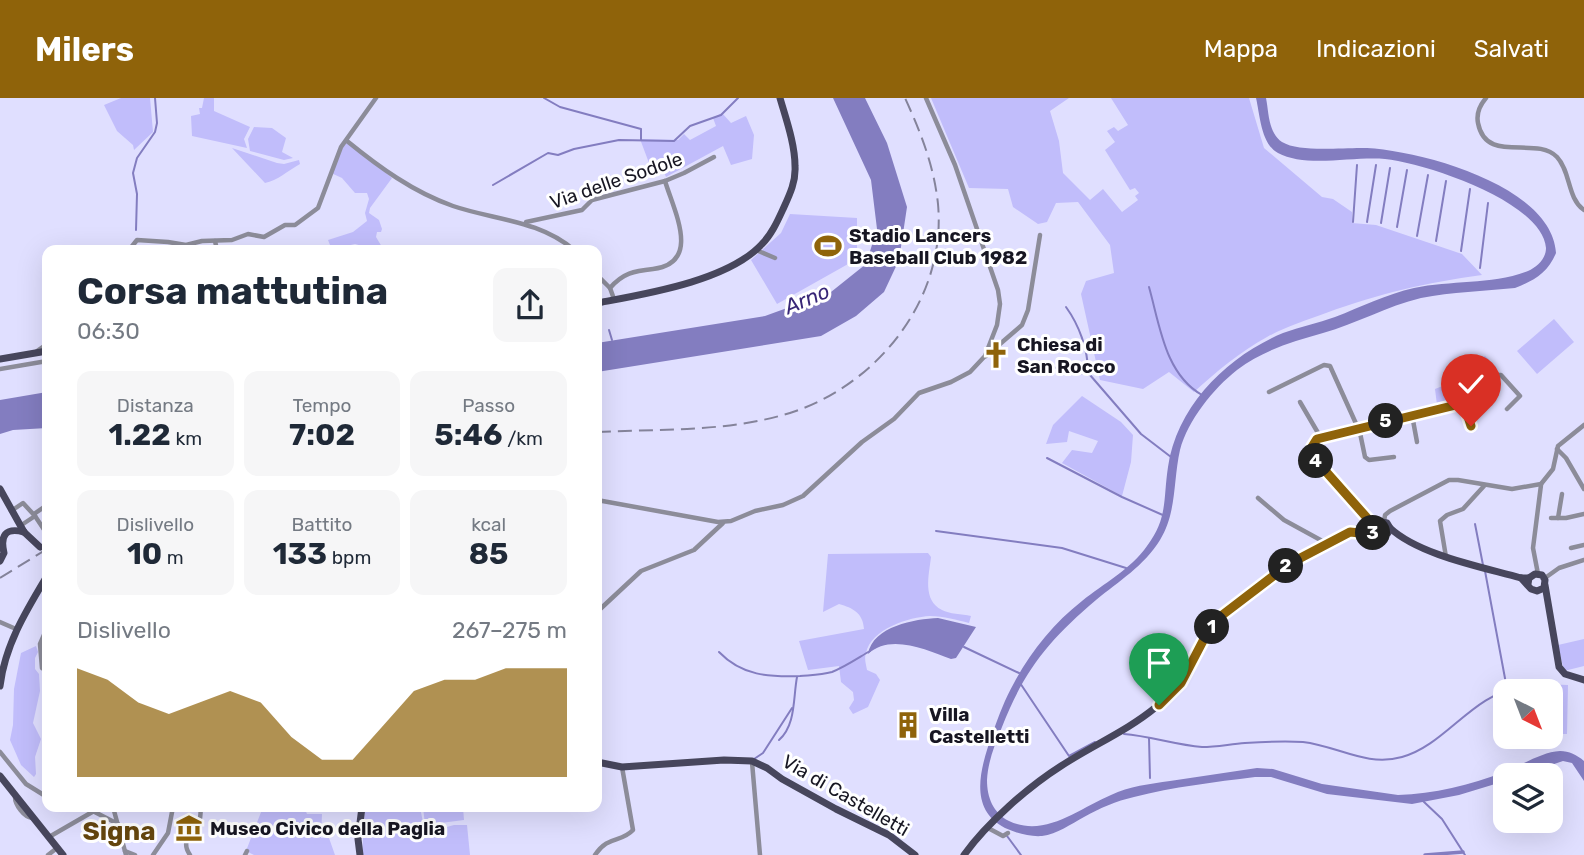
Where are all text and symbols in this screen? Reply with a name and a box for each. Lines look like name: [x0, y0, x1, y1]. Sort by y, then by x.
text: Milers: [35, 30, 134, 69]
text: Mappa: [1204, 35, 1278, 63]
text: Indicazioni: [1316, 35, 1436, 63]
text: Salvati: [1474, 35, 1549, 63]
street label: Via delle Sodole: [547, 147, 686, 214]
place label: Stadio Lancers Baseball Club 1982: [849, 224, 1027, 269]
sports icon: Stadio Lancers Baseball Club 1982: [813, 231, 843, 261]
text: Corsa mattutina: [77, 268, 388, 314]
button: share: [493, 268, 567, 342]
water label: Arno: [779, 278, 833, 320]
text: 06:30: [77, 317, 140, 345]
place label: Chiesa di San Rocco: [1017, 333, 1116, 378]
church icon: Chiesa di San Rocco: [981, 340, 1011, 370]
pin: [1441, 354, 1501, 426]
icon: check: [1452, 365, 1490, 403]
text: Distanza: [117, 394, 194, 417]
text: Tempo: [293, 394, 351, 417]
text: Passo: [462, 394, 515, 417]
pin: 5: [1368, 404, 1404, 438]
text: 5: [1379, 409, 1392, 432]
text: 1.22: [108, 417, 171, 453]
text: 7:02: [289, 417, 355, 453]
text: 5:46: [434, 417, 502, 453]
text: km: [171, 427, 202, 450]
text: /km: [502, 427, 543, 450]
pin: 4: [1298, 444, 1334, 478]
text: 4: [1309, 449, 1322, 472]
text: Dislivello: [117, 513, 194, 536]
text: Battito: [292, 513, 352, 536]
text: kcal: [471, 513, 506, 536]
pin: 3: [1356, 516, 1390, 550]
text: 3: [1366, 521, 1379, 544]
text: 10: [127, 536, 162, 572]
text: 133: [273, 536, 327, 572]
text: 85: [469, 536, 509, 572]
text: m: [162, 546, 184, 569]
text: bpm: [327, 546, 371, 569]
pin: 2: [1268, 548, 1304, 584]
text: 2: [1279, 554, 1292, 577]
pin: 1: [1194, 610, 1230, 644]
text: 1: [1207, 615, 1216, 638]
text: Dislivello: [77, 616, 171, 644]
text: 267–275 m: [452, 616, 567, 644]
pin: [1129, 633, 1189, 705]
icon: arrive: [1140, 644, 1178, 682]
north arrow: [1493, 679, 1563, 749]
map controls: [1493, 679, 1563, 833]
place label: Villa Castelletti: [929, 703, 1029, 748]
building icon: Villa Castelletti: [893, 710, 923, 740]
street label: Via di Castelletti: [778, 750, 913, 841]
button: layers: [1493, 763, 1563, 833]
museum icon: Museo Civico della Paglia: [174, 813, 204, 843]
district label: Signa: [82, 816, 156, 847]
place label: Museo Civico della Paglia: [210, 817, 445, 840]

